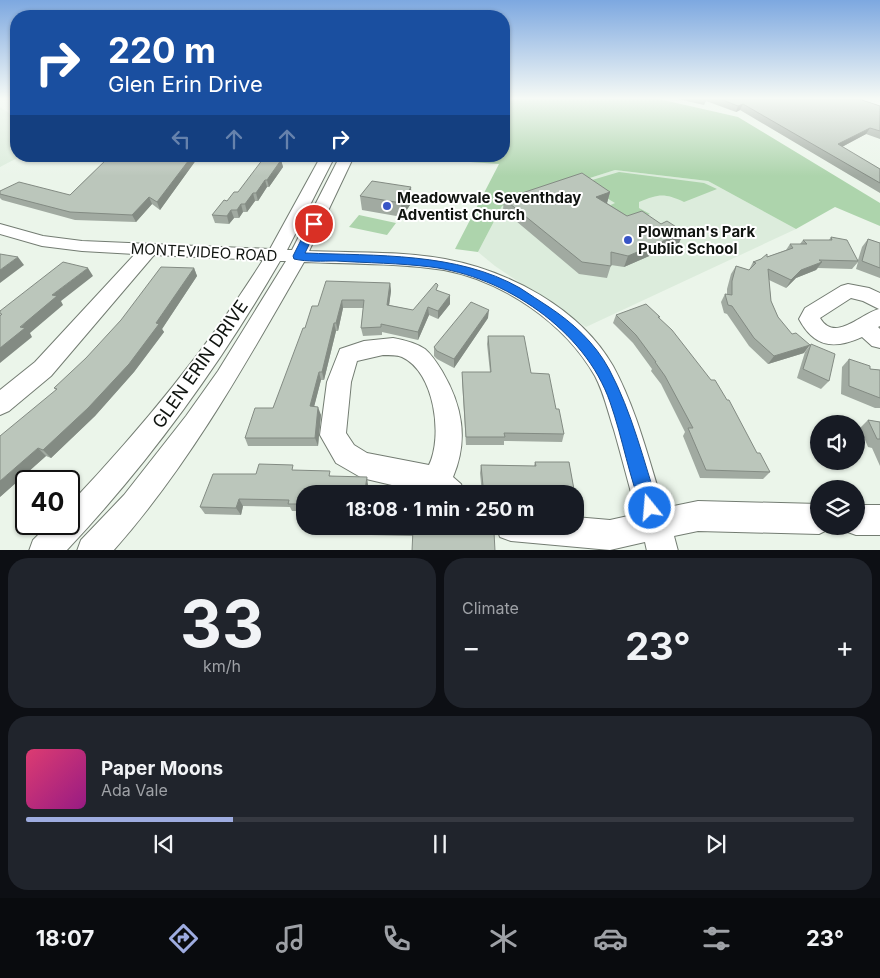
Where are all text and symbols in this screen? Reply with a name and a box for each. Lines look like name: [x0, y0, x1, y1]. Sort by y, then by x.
text: 220 m: [108, 29, 216, 71]
icon: right: [25, 30, 90, 95]
text: Glen Erin Drive: [108, 71, 263, 97]
icon: left: [167, 125, 195, 153]
icon: ahead: [220, 125, 248, 153]
icon: ahead: [273, 125, 301, 153]
icon: right: [326, 125, 354, 153]
place label: Meadowvale Seventhday Adventist Church: [397, 188, 581, 224]
marker: Meadowvale Seventhday Adventist Church: [381, 200, 393, 212]
pin: [293, 203, 335, 245]
icon: arrive: [300, 210, 328, 238]
place label: Plowman's Park Public School: [638, 222, 755, 258]
marker: Plowman's Park Public School: [622, 234, 634, 246]
street label: MONTEVIDEO ROAD: [130, 239, 278, 265]
street label: GLEN ERIN DRIVE: [148, 296, 252, 432]
map controls: [810, 415, 865, 535]
button: sound: [810, 415, 865, 470]
speed limit sign: 40: [15, 470, 80, 535]
button: layers: [810, 480, 865, 535]
position arrow: [623, 481, 675, 533]
text: 18:08 · 1 min · 250 m: [346, 498, 534, 521]
text: 33: [180, 584, 264, 663]
text: Climate: [462, 598, 519, 618]
text: 23°: [625, 623, 691, 669]
text: −: [462, 630, 481, 664]
text: +: [835, 630, 854, 664]
text: km/h: [203, 656, 241, 676]
text: Paper Moons: [101, 757, 223, 780]
text: Ada Vale: [101, 780, 168, 800]
icon: previous: [150, 830, 178, 858]
icon: pause: [426, 830, 454, 858]
icon: next: [702, 830, 730, 858]
icon: directions: [166, 921, 201, 956]
icon: music: [273, 921, 308, 956]
icon: phone: [379, 921, 414, 956]
icon: climate: [486, 921, 521, 956]
icon: car: [593, 921, 628, 956]
icon: filters: [699, 921, 734, 956]
text: 18:07: [36, 925, 94, 951]
text: 23°: [806, 925, 844, 951]

